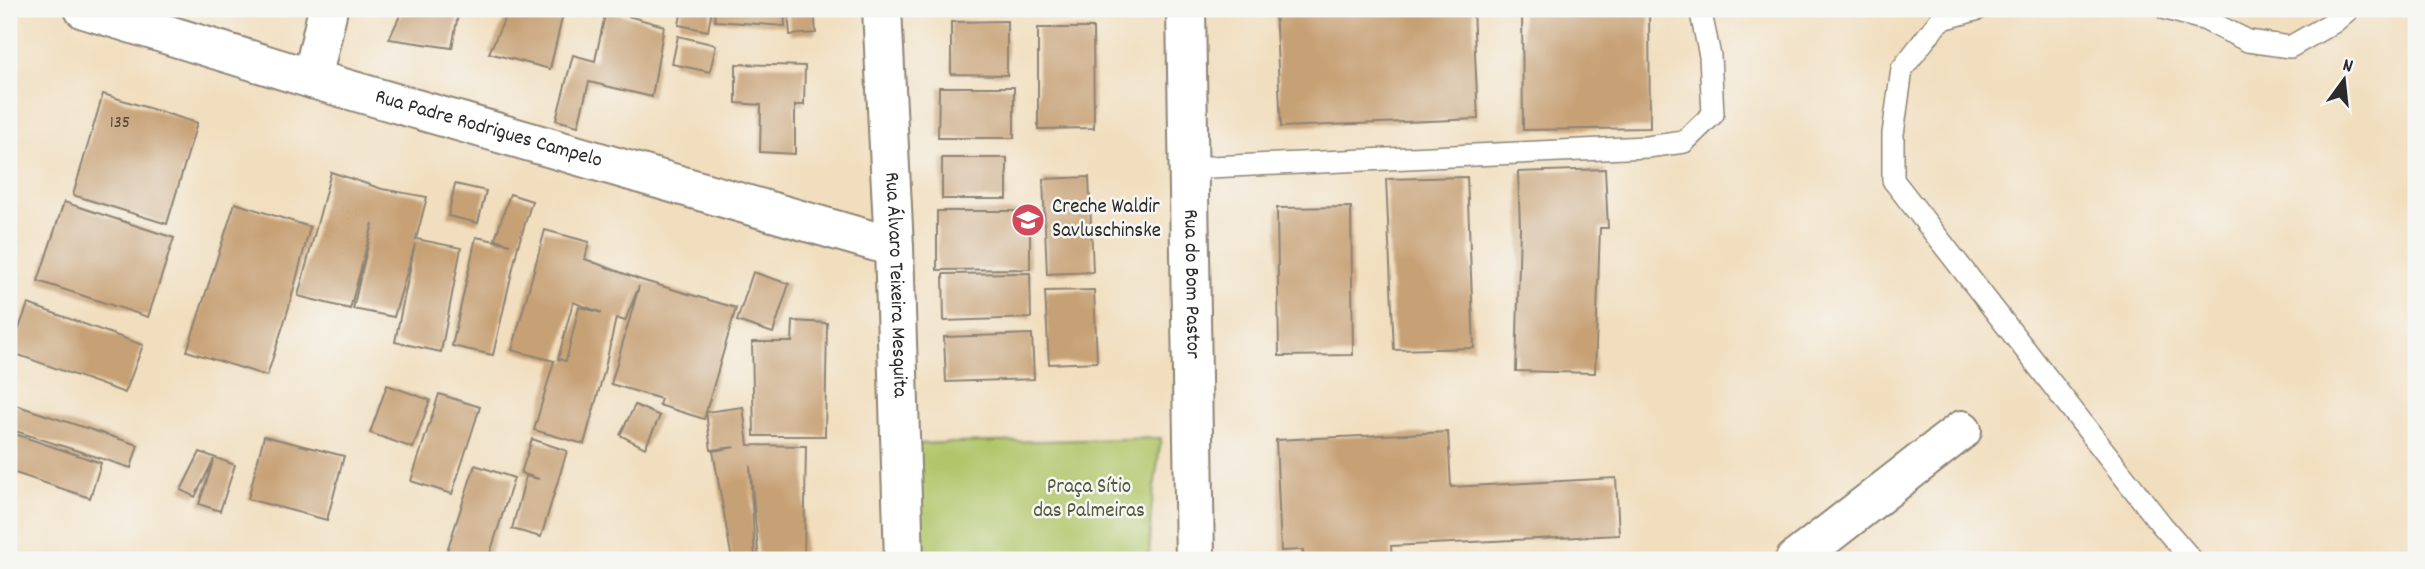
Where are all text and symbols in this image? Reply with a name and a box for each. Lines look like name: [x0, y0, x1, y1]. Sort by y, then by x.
north arrow: [2310, 46, 2380, 116]
text: N: [2339, 53, 2356, 81]
street label: Rua Padre Rodrigues Campelo: [371, 83, 606, 177]
house number: 135: [110, 111, 130, 136]
street label: Rua Álvaro Teixeira Mesquita: [875, 171, 914, 399]
place label: Creche Waldir Savluschinske: [1052, 193, 1161, 247]
school or university icon: Creche Waldir Savluschinske: [1009, 201, 1047, 239]
street label: Rua do Bom Pastor: [1174, 209, 1207, 359]
park label: Praça Sítio das Palmeiras: [1033, 473, 1145, 527]

